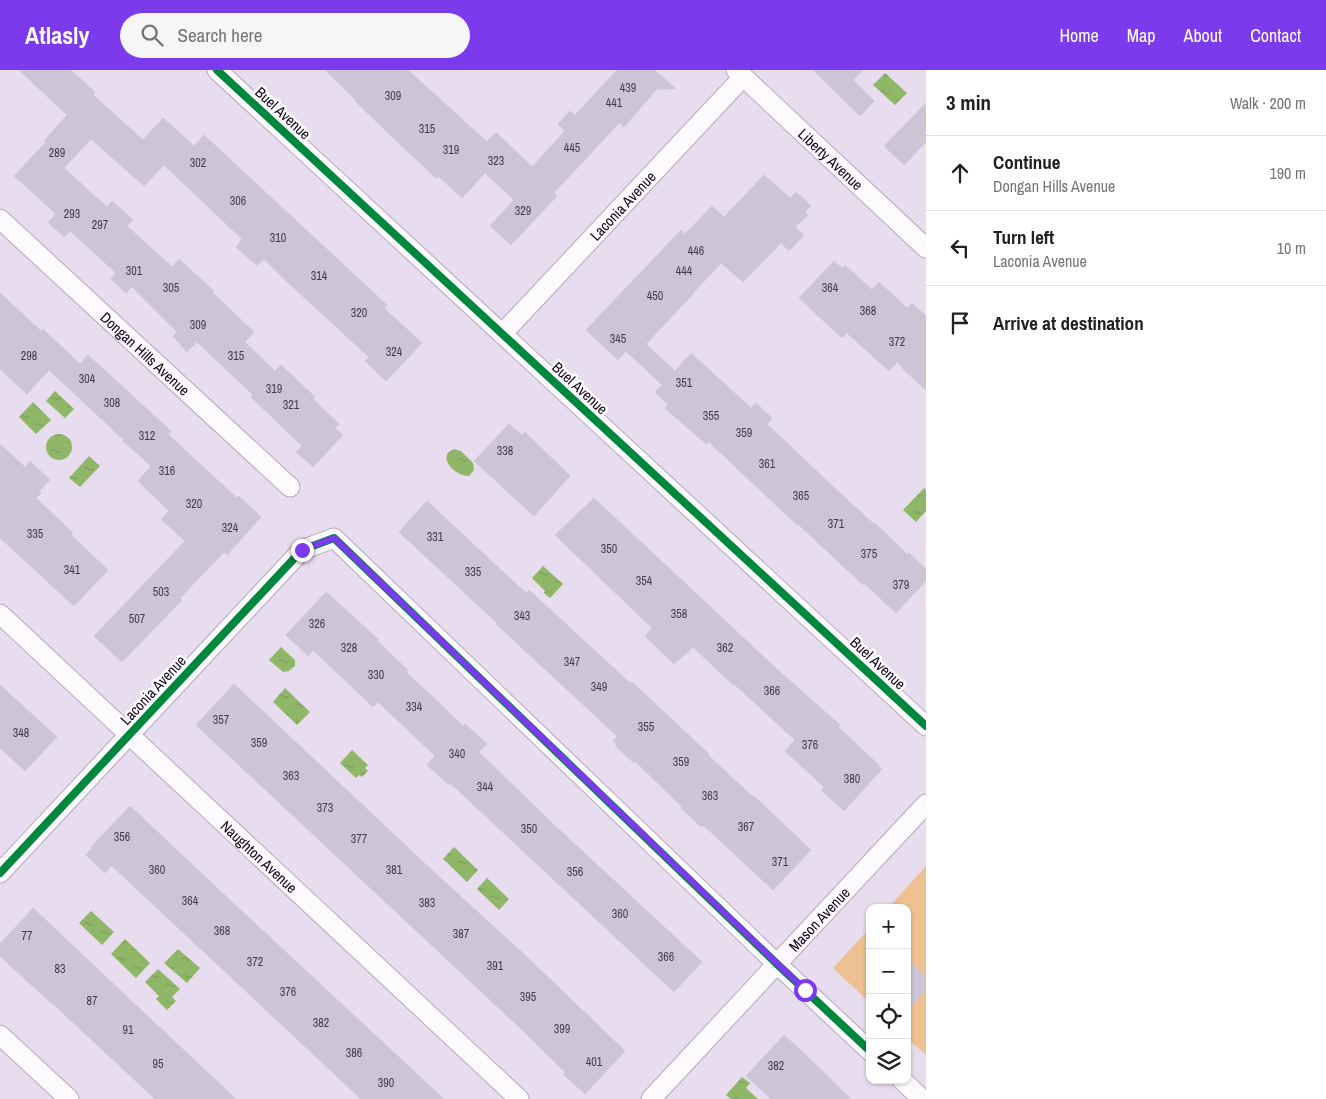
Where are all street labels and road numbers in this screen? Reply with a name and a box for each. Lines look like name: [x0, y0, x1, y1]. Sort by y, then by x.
street label: Buel Avenue: [251, 82, 315, 144]
street label: Liberty Avenue: [794, 123, 868, 195]
street label: Laconia Avenue: [585, 166, 660, 245]
street label: Dongan Hills Avenue: [96, 307, 195, 400]
street label: Buel Avenue: [548, 357, 612, 419]
street label: Buel Avenue: [846, 632, 910, 694]
street label: Laconia Avenue: [115, 651, 191, 729]
street label: Naughton Avenue: [217, 815, 302, 897]
street label: Mason Avenue: [783, 882, 854, 956]

